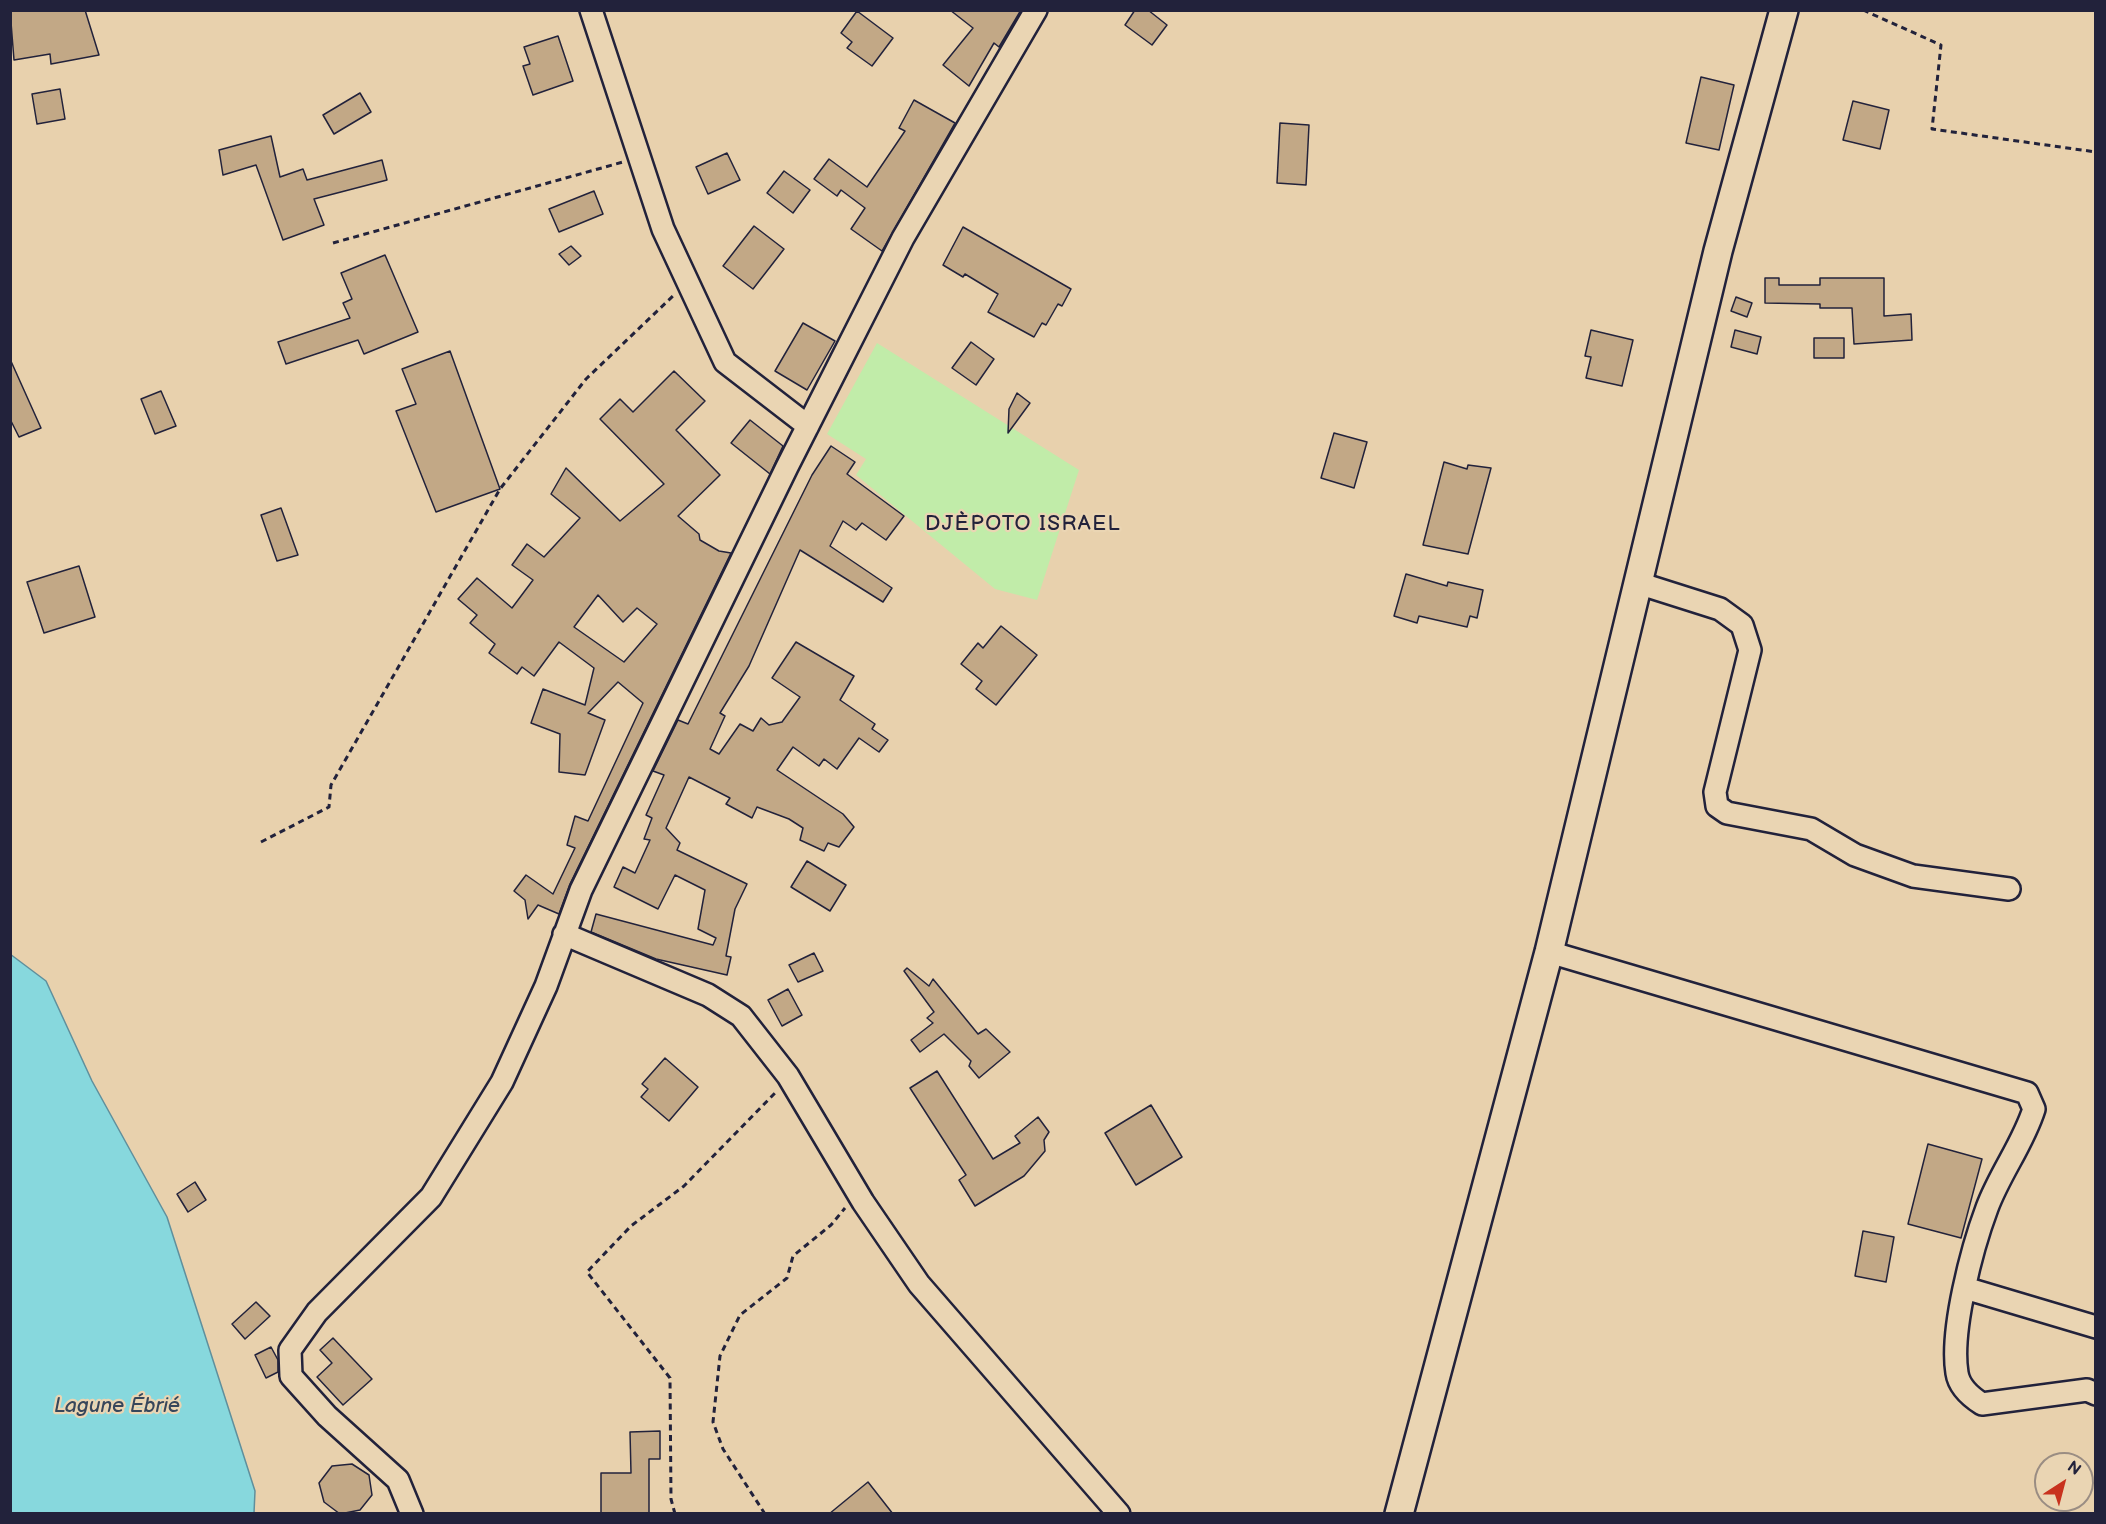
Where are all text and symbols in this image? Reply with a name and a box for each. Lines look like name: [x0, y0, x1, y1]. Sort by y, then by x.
district label: DJÈPOTO ISRAEL: [925, 512, 1121, 538]
water label: Lagune Ébrié: [54, 1394, 180, 1420]
north arrow: [2034, 1452, 2094, 1512]
text: N: [2063, 1457, 2084, 1480]

